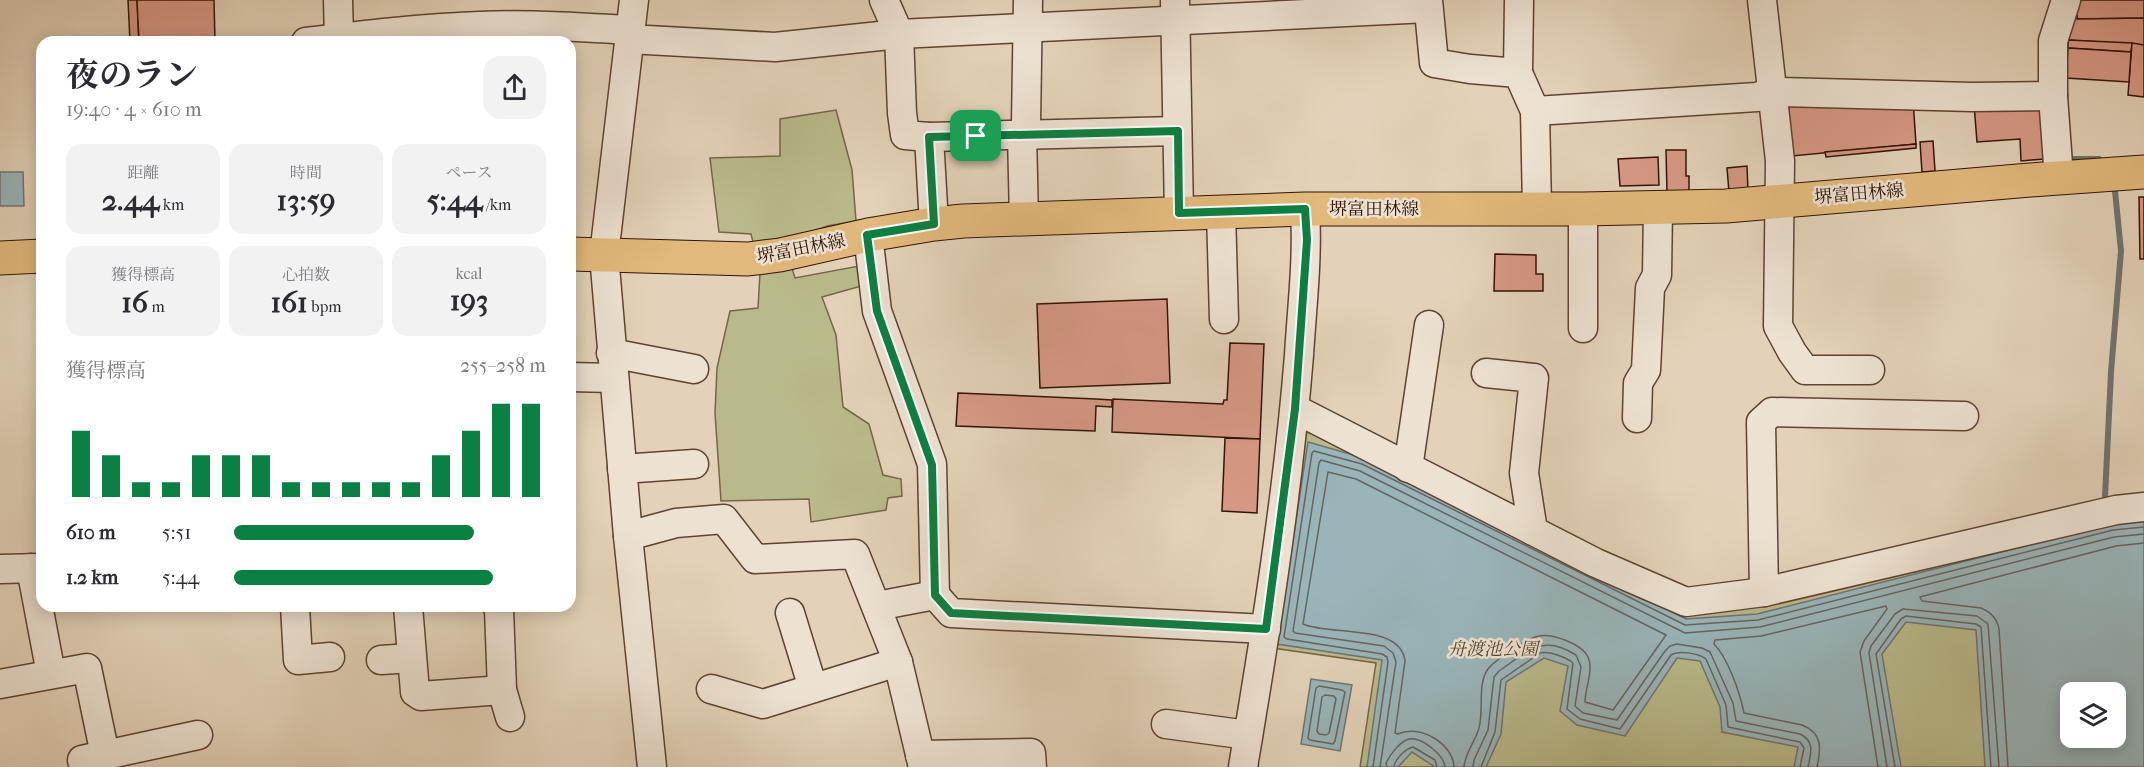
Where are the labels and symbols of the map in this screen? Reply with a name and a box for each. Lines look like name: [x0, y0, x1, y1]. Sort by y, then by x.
pin: [950, 110, 1001, 161]
street label: 堺富田林線: [1813, 180, 1905, 208]
street label: 堺富田林線: [1329, 199, 1419, 220]
street label: 堺富田林線: [755, 230, 847, 268]
park label: 舟渡池公園: [1448, 639, 1541, 660]

